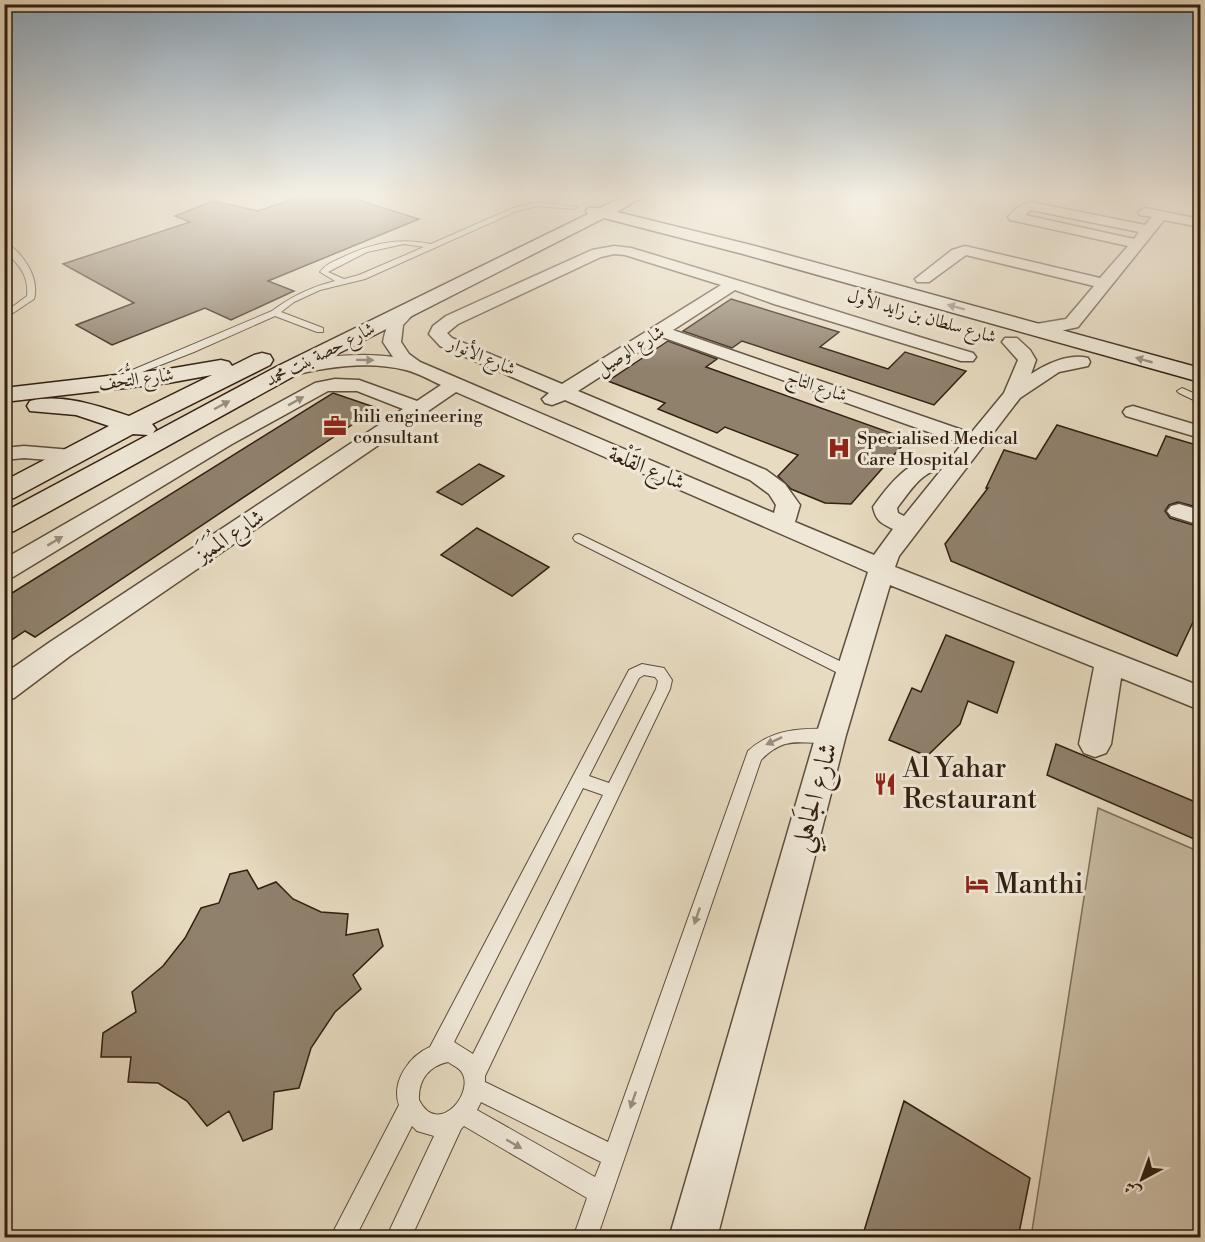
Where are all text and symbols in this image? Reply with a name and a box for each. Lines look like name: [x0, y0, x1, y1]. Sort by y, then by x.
street label: شارع سلطان بن زايد الأول: [844, 282, 1000, 352]
one-way arrow: [947, 302, 965, 312]
street label: شارع حصة بنت محمد: [262, 317, 380, 395]
street label: شارع الوصيل: [592, 320, 671, 383]
street label: شارع الأنوار: [442, 329, 520, 384]
one-way arrow: [355, 355, 374, 365]
one-way arrow: [1135, 355, 1153, 364]
street label: شارع التُّحَف: [96, 357, 175, 398]
street label: شارع التاج: [782, 365, 850, 411]
one-way arrow: [287, 396, 304, 406]
one-way arrow: [213, 400, 230, 410]
place label: hili engineering consultant: [353, 405, 483, 449]
office icon: hili engineering consultant: [322, 413, 348, 439]
place label: Specialised Medical Care Hospital: [857, 427, 1019, 471]
hospital icon: Specialised Medical Care Hospital: [826, 435, 852, 461]
street label: شارع القَلْعة: [603, 437, 690, 500]
street label: شارع المُمَيَز: [185, 498, 272, 574]
one-way arrow: [47, 536, 63, 547]
one-way arrow: [765, 736, 783, 746]
street label: شارع الجَاهلِي: [781, 738, 854, 858]
place label: Al Yahar Restaurant: [902, 752, 1037, 817]
restaurant icon: Al Yahar Restaurant: [872, 771, 898, 797]
place label: Manthi: [995, 868, 1084, 902]
hotel icon: Manthi: [964, 871, 990, 897]
one-way arrow: [692, 907, 702, 925]
one-way arrow: [627, 1091, 637, 1109]
one-way arrow: [506, 1138, 522, 1149]
north arrow: [1112, 1149, 1172, 1209]
text: ش: [1120, 1177, 1145, 1202]

